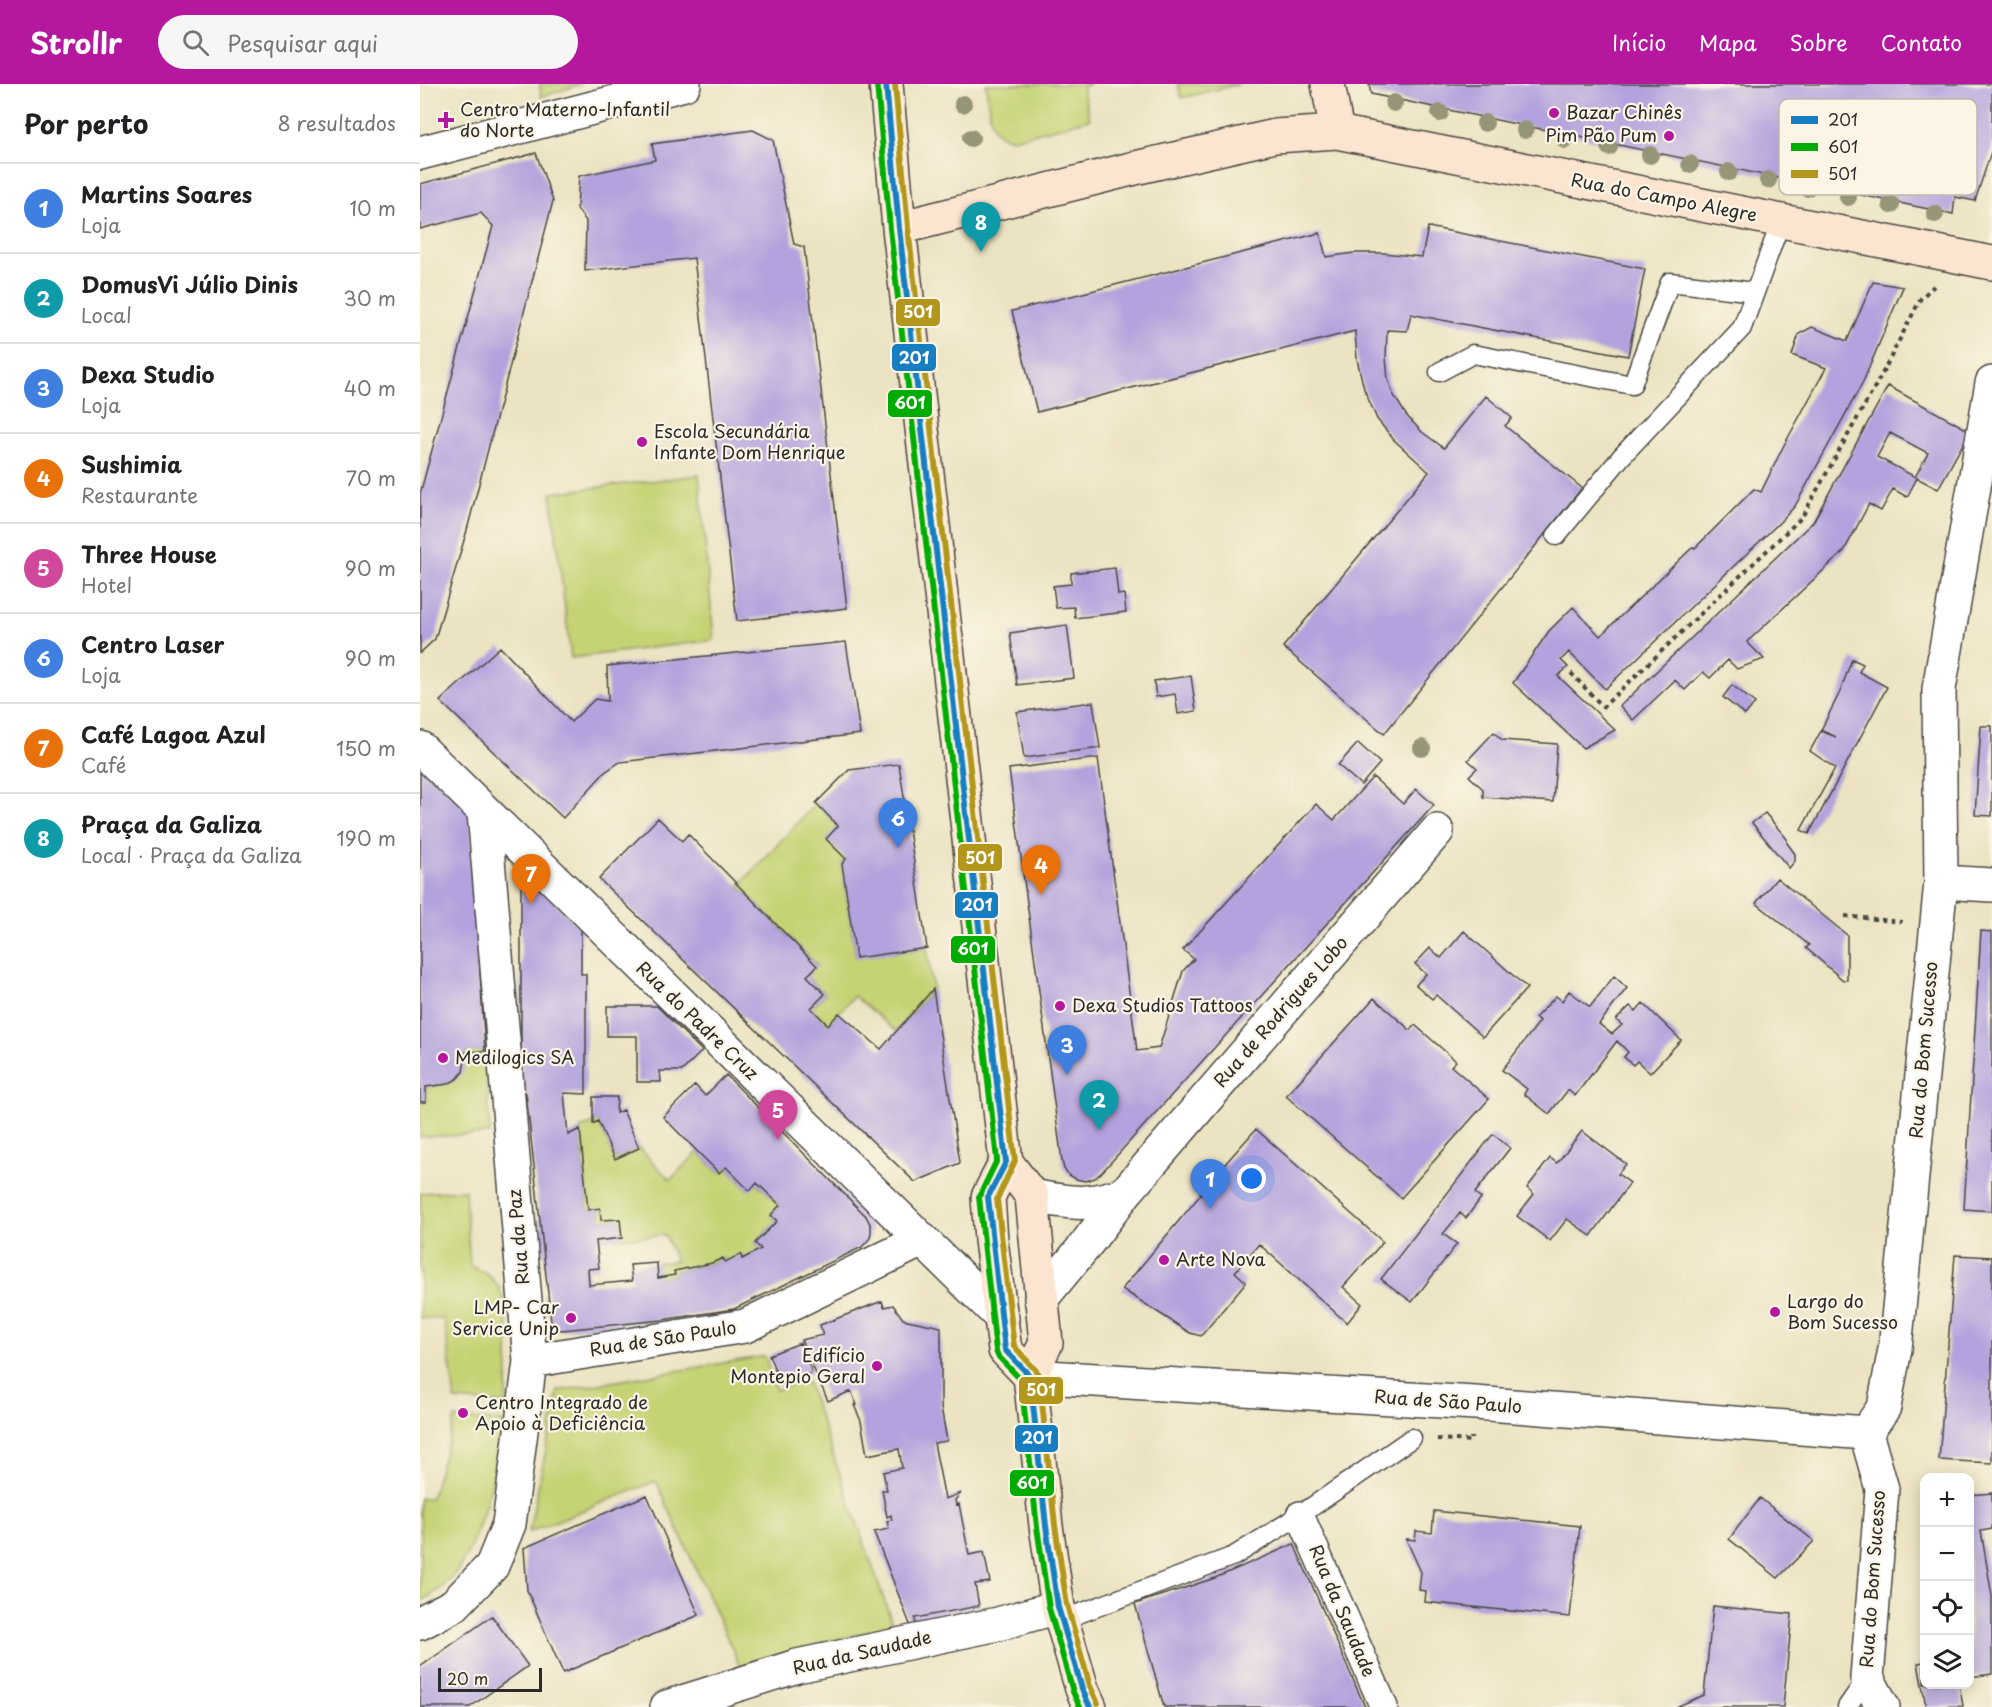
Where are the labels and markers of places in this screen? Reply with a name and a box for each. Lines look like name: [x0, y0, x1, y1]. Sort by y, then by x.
place label: Centro Materno-Infantil do Norte: [460, 95, 670, 143]
place label: Bazar Chinês: [1566, 98, 1682, 125]
marker: Bazar Chinês: [1547, 106, 1561, 120]
marker: Centro Materno-Infantil do Norte: [437, 111, 455, 129]
place label: Pim Pão Pum: [1545, 121, 1657, 148]
marker: Pim Pão Pum: [1662, 129, 1676, 143]
pin: 8: [962, 202, 1000, 252]
place label: Escola Secundária Infante Dom Henrique: [654, 417, 846, 465]
marker: Escola Secundária Infante Dom Henrique: [635, 435, 649, 449]
pin: 6: [878, 798, 918, 848]
pin: 4: [1022, 846, 1060, 895]
pin: 7: [512, 854, 550, 904]
place label: Dexa Studios Tattoos: [1072, 991, 1253, 1018]
marker: Dexa Studios Tattoos: [1053, 999, 1067, 1013]
pin: 3: [1048, 1026, 1086, 1075]
place label: Medilogics SA: [455, 1043, 574, 1070]
marker: Medilogics SA: [436, 1051, 450, 1065]
pin: 2: [1080, 1080, 1118, 1130]
pin: 5: [758, 1090, 798, 1140]
pin: 1: [1190, 1160, 1230, 1209]
place label: Arte Nova: [1176, 1245, 1266, 1272]
marker: Arte Nova: [1157, 1253, 1171, 1267]
place label: Largo do Bom Sucesso: [1787, 1287, 1898, 1335]
place label: LMP- Car Service Unip: [452, 1293, 560, 1341]
marker: Largo do Bom Sucesso: [1768, 1305, 1782, 1319]
marker: LMP- Car Service Unip: [564, 1311, 578, 1325]
place label: Edifício Montepio Geral: [730, 1341, 865, 1389]
marker: Edifício Montepio Geral: [870, 1359, 884, 1373]
place label: Centro Integrado de Apoio à Deficiência: [475, 1388, 648, 1436]
marker: Centro Integrado de Apoio à Deficiência: [456, 1406, 470, 1420]

